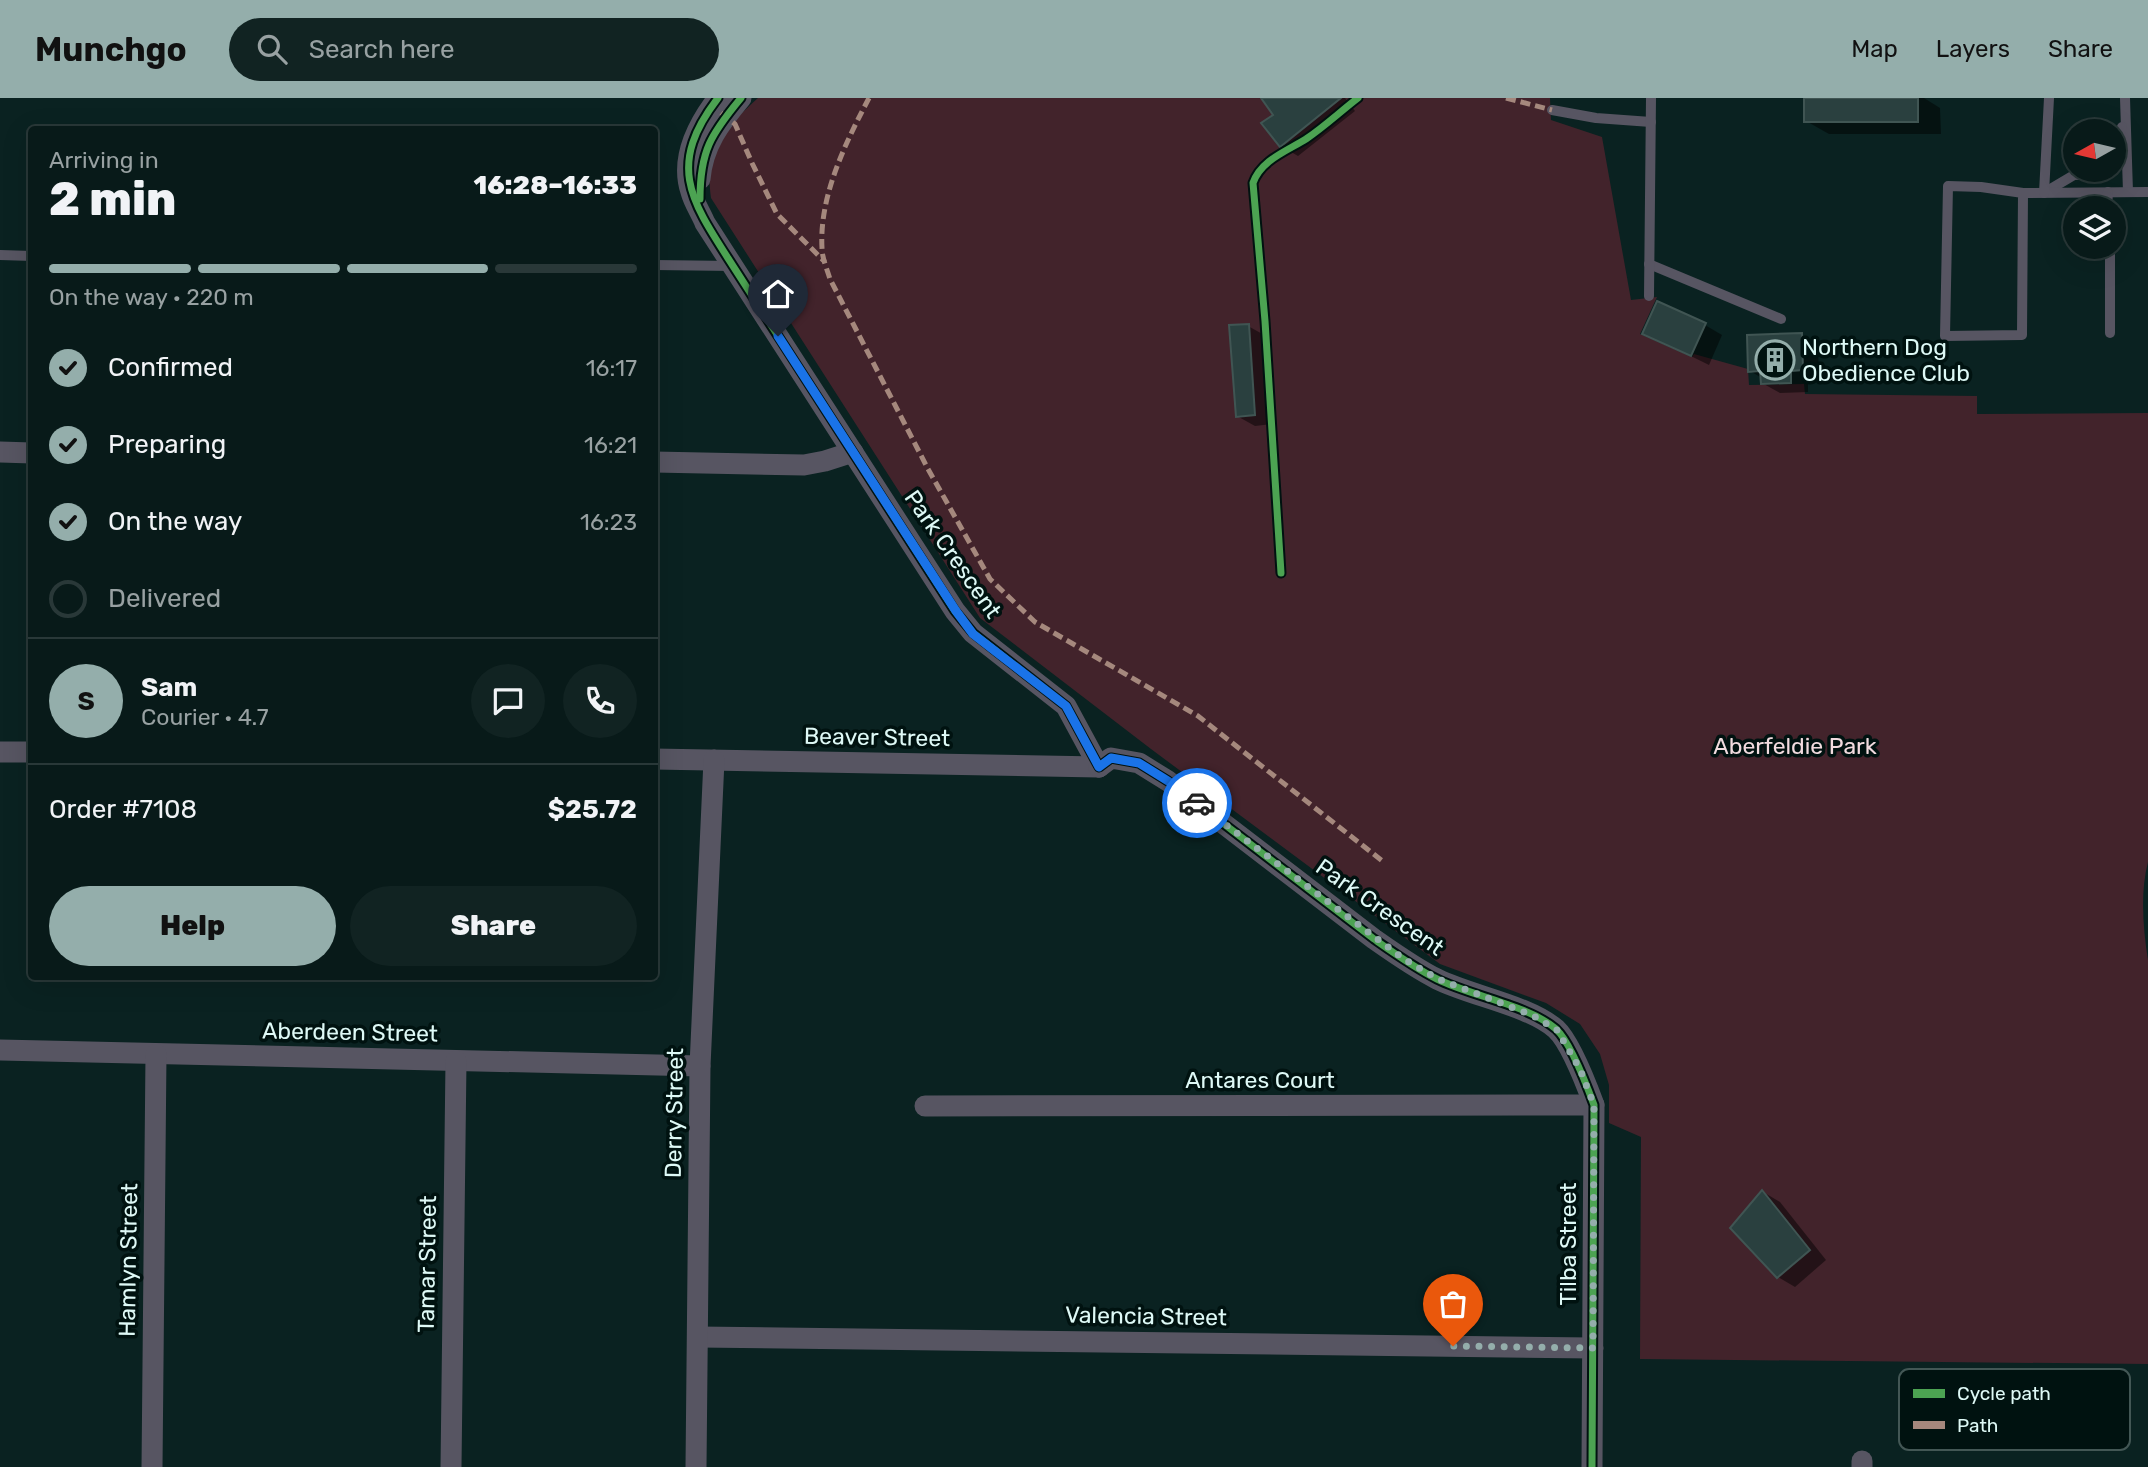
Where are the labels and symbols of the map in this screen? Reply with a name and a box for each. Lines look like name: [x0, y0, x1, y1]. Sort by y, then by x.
north arrow: [2063, 119, 2126, 182]
pin: [748, 264, 808, 336]
place label: Northern Dog Obedience Club: [1802, 333, 1970, 387]
building icon: Northern Dog Obedience Club: [1754, 339, 1796, 381]
street label: Park Crescent: [899, 485, 1008, 623]
street label: Beaver Street: [804, 722, 950, 752]
park label: Aberfeldie Park: [1713, 732, 1877, 760]
courier: [1162, 768, 1232, 838]
street label: Park Crescent: [1311, 853, 1449, 962]
street label: Aberdeen Street: [262, 1016, 438, 1048]
street label: Derry Street: [659, 1048, 689, 1178]
street label: Antares Court: [1185, 1066, 1335, 1094]
street label: Hamlyn Street: [113, 1183, 143, 1337]
street label: Tilba Street: [1554, 1183, 1582, 1305]
street label: Tamar Street: [412, 1195, 442, 1333]
pin: [1423, 1274, 1483, 1346]
street label: Valencia Street: [1065, 1301, 1227, 1331]
legend: [1899, 1369, 2130, 1450]
text: Cycle path: [1957, 1382, 2051, 1405]
text: Path: [1957, 1414, 1998, 1437]

